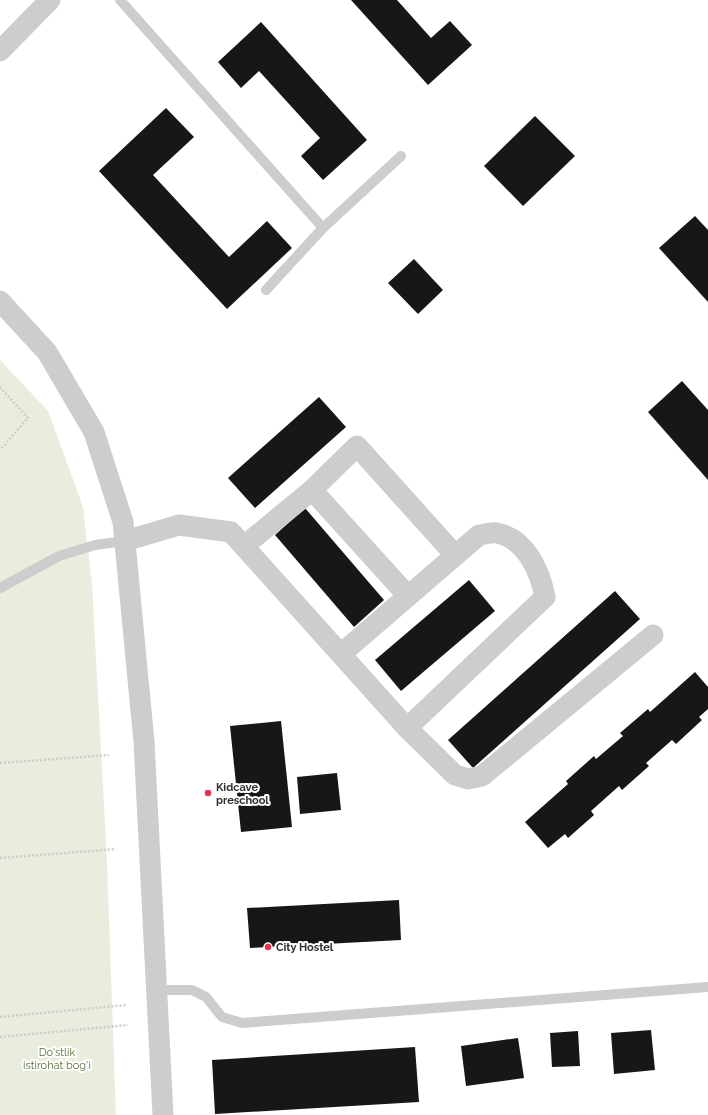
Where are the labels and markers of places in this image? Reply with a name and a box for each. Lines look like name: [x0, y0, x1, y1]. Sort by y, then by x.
place label: Kidcave preschool: [216, 781, 269, 807]
marker: Kidcave preschool: [203, 788, 213, 798]
place label: City Hostel: [276, 941, 334, 954]
marker: City Hostel: [263, 942, 273, 952]

